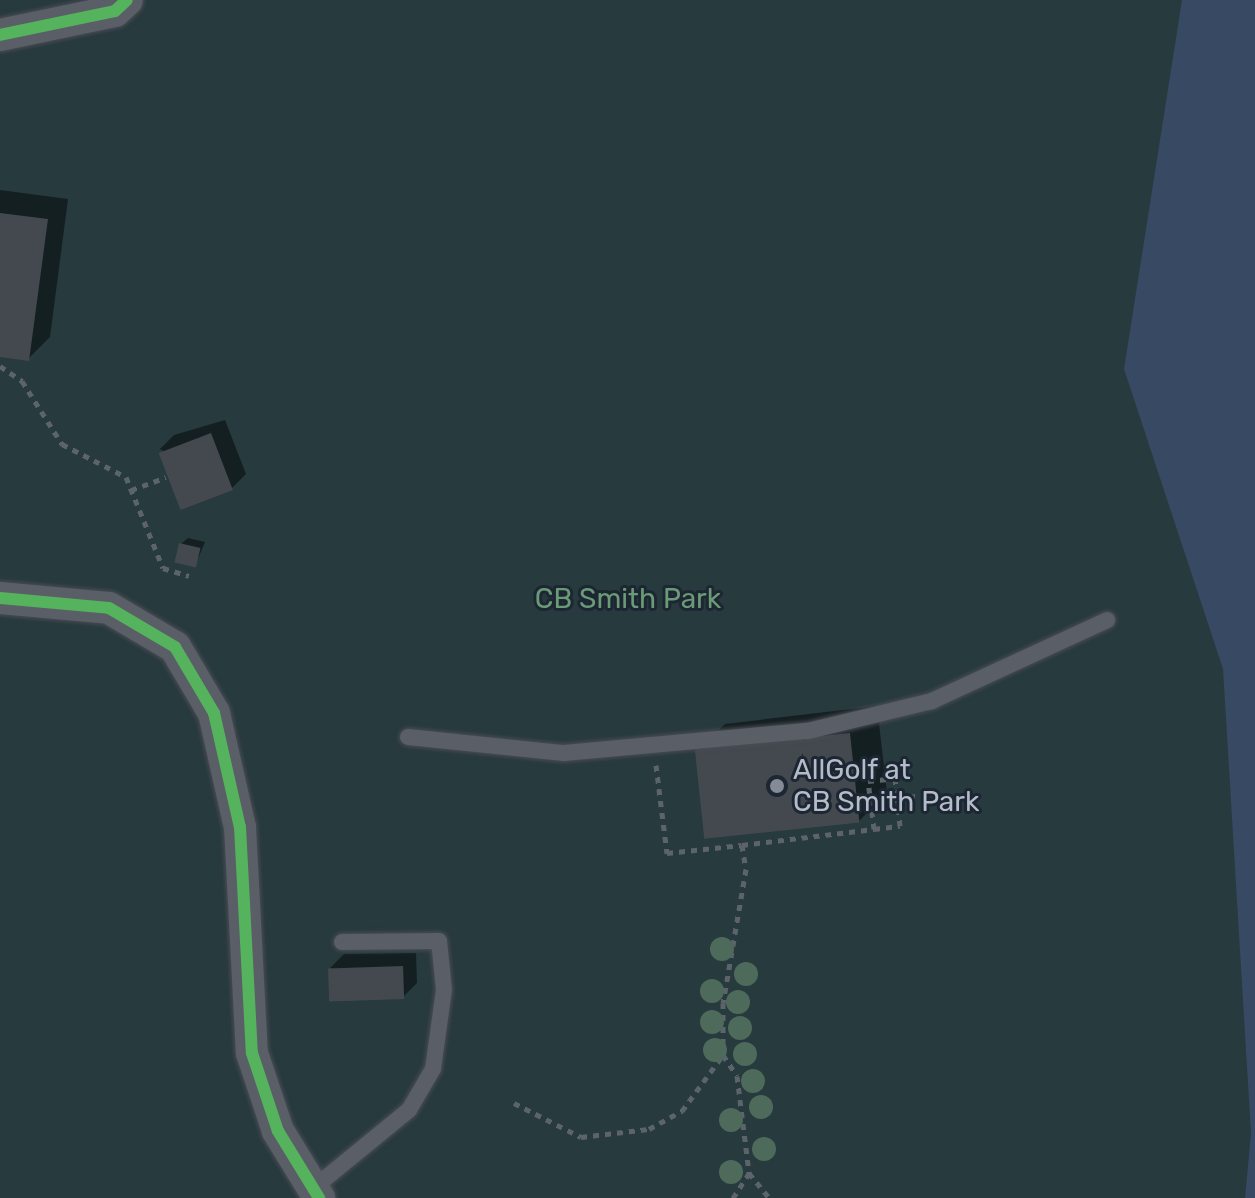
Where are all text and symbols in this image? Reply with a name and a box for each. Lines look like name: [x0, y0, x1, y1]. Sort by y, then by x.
park label: CB Smith Park: [535, 582, 721, 616]
place label: AllGolf at CB Smith Park: [793, 753, 979, 819]
marker: AllGolf at CB Smith Park: [768, 777, 786, 795]

